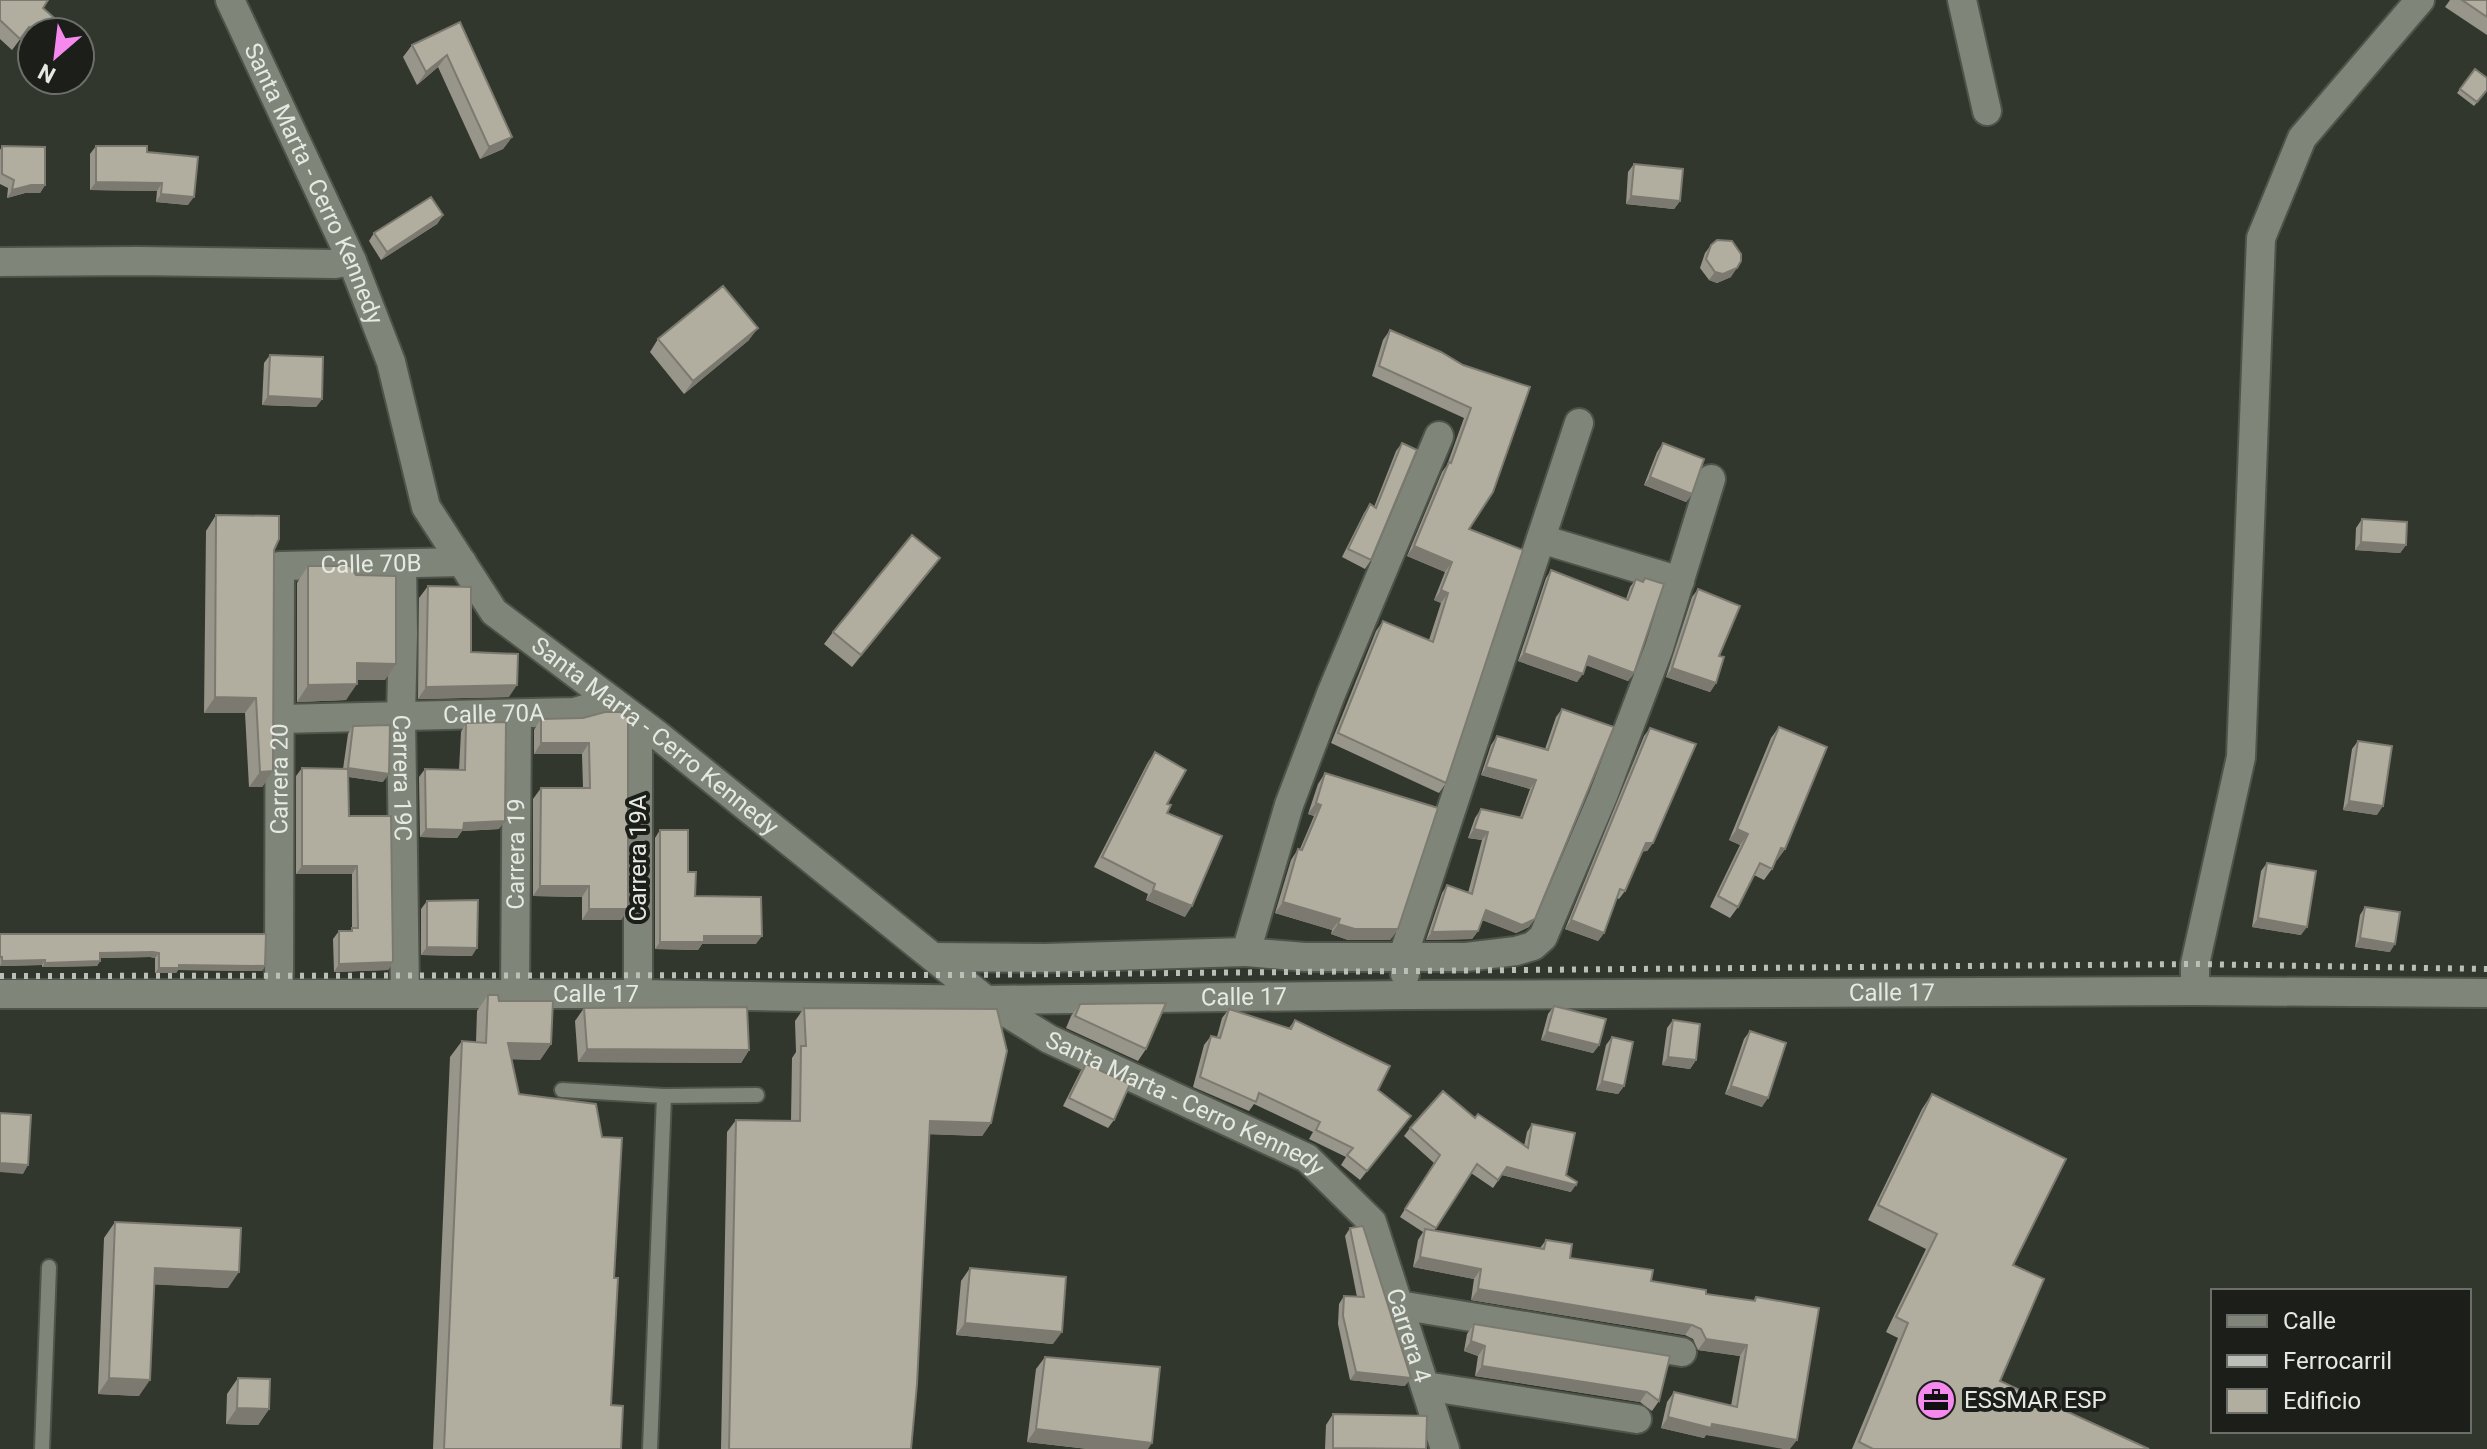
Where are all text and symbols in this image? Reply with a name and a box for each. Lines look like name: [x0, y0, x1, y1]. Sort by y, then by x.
north arrow: [16, 16, 96, 96]
street label: Santa Marta - Cerro Kennedy: [238, 39, 389, 329]
text: N: [34, 59, 60, 88]
street label: Calle 70B: [320, 549, 422, 579]
street label: Santa Marta - Cerro Kennedy: [526, 631, 785, 841]
street label: Calle 70A: [443, 699, 545, 729]
street label: Carrera 19C: [387, 714, 417, 842]
street label: Carrera 20: [265, 723, 294, 835]
street label: Carrera 19A: [624, 794, 652, 921]
street label: Carrera 19: [502, 798, 530, 910]
street label: Calle 17: [1849, 978, 1935, 1007]
street label: Calle 17: [553, 980, 639, 1008]
street label: Calle 17: [1201, 982, 1287, 1011]
street label: Santa Marta - Cerro Kennedy: [1041, 1025, 1331, 1182]
street label: Carrera 4: [1380, 1285, 1437, 1386]
legend: [2211, 1289, 2471, 1433]
text: Calle: [2283, 1307, 2336, 1335]
text: Ferrocarril: [2283, 1347, 2392, 1375]
office icon: ESSMAR ESP: [1915, 1379, 1957, 1421]
place label: ESSMAR ESP: [1964, 1386, 2107, 1414]
text: Edificio: [2283, 1387, 2361, 1415]

